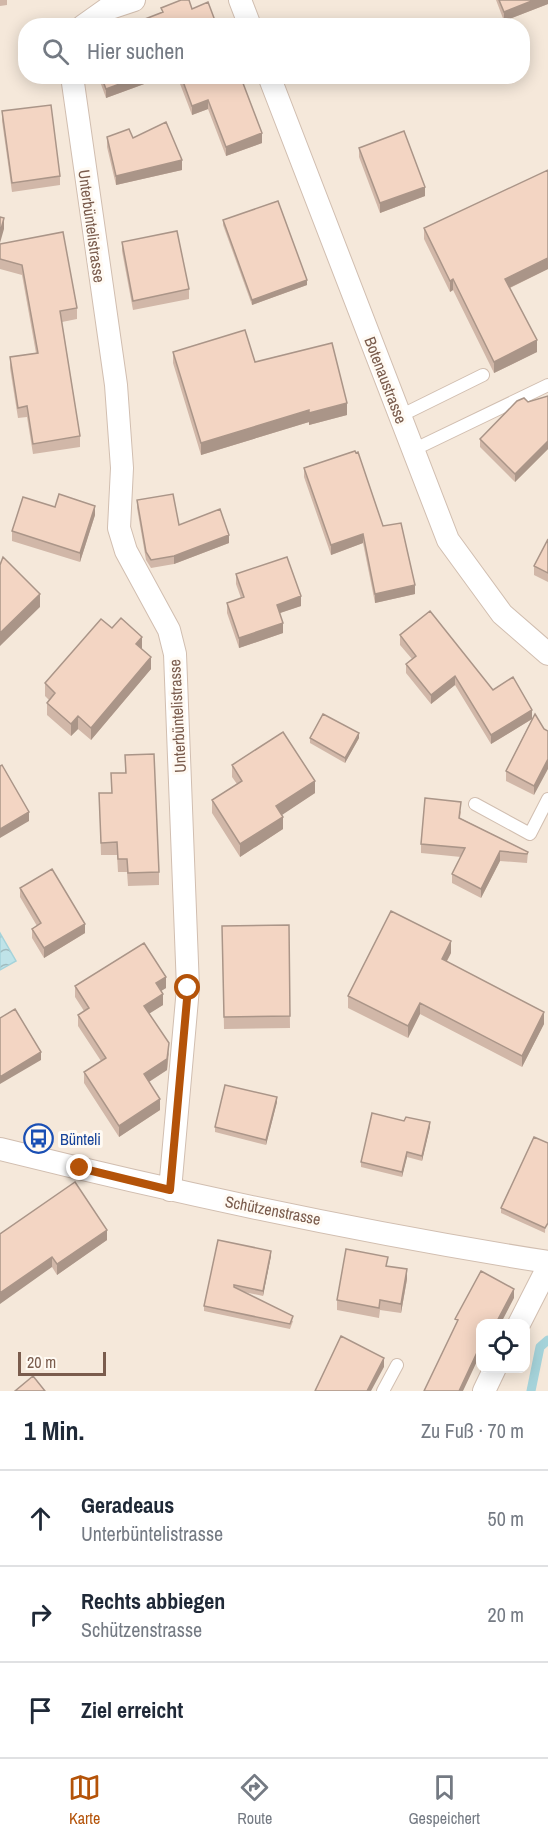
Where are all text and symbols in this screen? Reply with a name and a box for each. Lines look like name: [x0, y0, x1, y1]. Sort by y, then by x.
search box: [18, 18, 530, 84]
icon: search: [39, 35, 72, 68]
text: Hier suchen: [87, 36, 184, 66]
street label: Unterbüntelistrasse: [73, 168, 111, 284]
street label: Botenaustrasse: [359, 333, 413, 427]
street label: Unterbüntelistrasse: [163, 659, 191, 773]
route start: [174, 974, 200, 1000]
bus stop icon: Bünteli: [23, 1123, 55, 1155]
place label: Bünteli: [60, 1128, 101, 1150]
route end: [66, 1154, 92, 1180]
street label: Schützenstrasse: [223, 1190, 323, 1230]
map controls: [476, 1319, 530, 1373]
button: locate: [476, 1319, 530, 1373]
scale bar: [18, 1349, 106, 1376]
text: 20 m: [27, 1351, 56, 1373]
text: 1 Min.: [24, 1413, 84, 1448]
text: Zu Fuß · 70 m: [421, 1417, 524, 1444]
text: Geradeaus: [81, 1490, 174, 1520]
icon: ahead: [24, 1502, 57, 1535]
text: 50 m: [488, 1505, 524, 1532]
text: Unterbüntelistrasse: [81, 1520, 223, 1547]
text: Rechts abbiegen: [81, 1586, 225, 1616]
icon: right: [24, 1598, 57, 1631]
text: 20 m: [488, 1601, 524, 1628]
text: Schützenstrasse: [81, 1616, 202, 1643]
icon: arrive: [24, 1694, 57, 1727]
text: Ziel erreicht: [81, 1695, 183, 1725]
tab: Karte: [68, 1771, 101, 1829]
tab: Route: [237, 1771, 272, 1829]
tab: Gespeichert: [408, 1771, 480, 1829]

